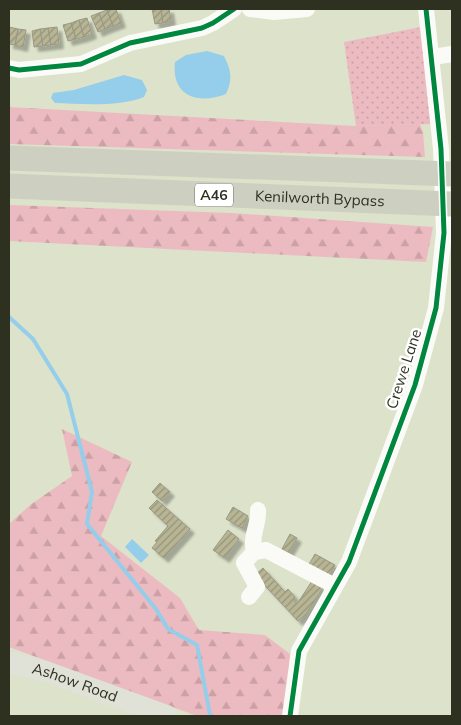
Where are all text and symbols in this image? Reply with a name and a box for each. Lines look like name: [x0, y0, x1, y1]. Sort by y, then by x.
road number: A46: [195, 184, 233, 206]
street label: Kenilworth Bypass: [254, 186, 385, 210]
street label: Crewe Lane: [382, 327, 425, 411]
street label: Ashow Road: [30, 659, 120, 706]

